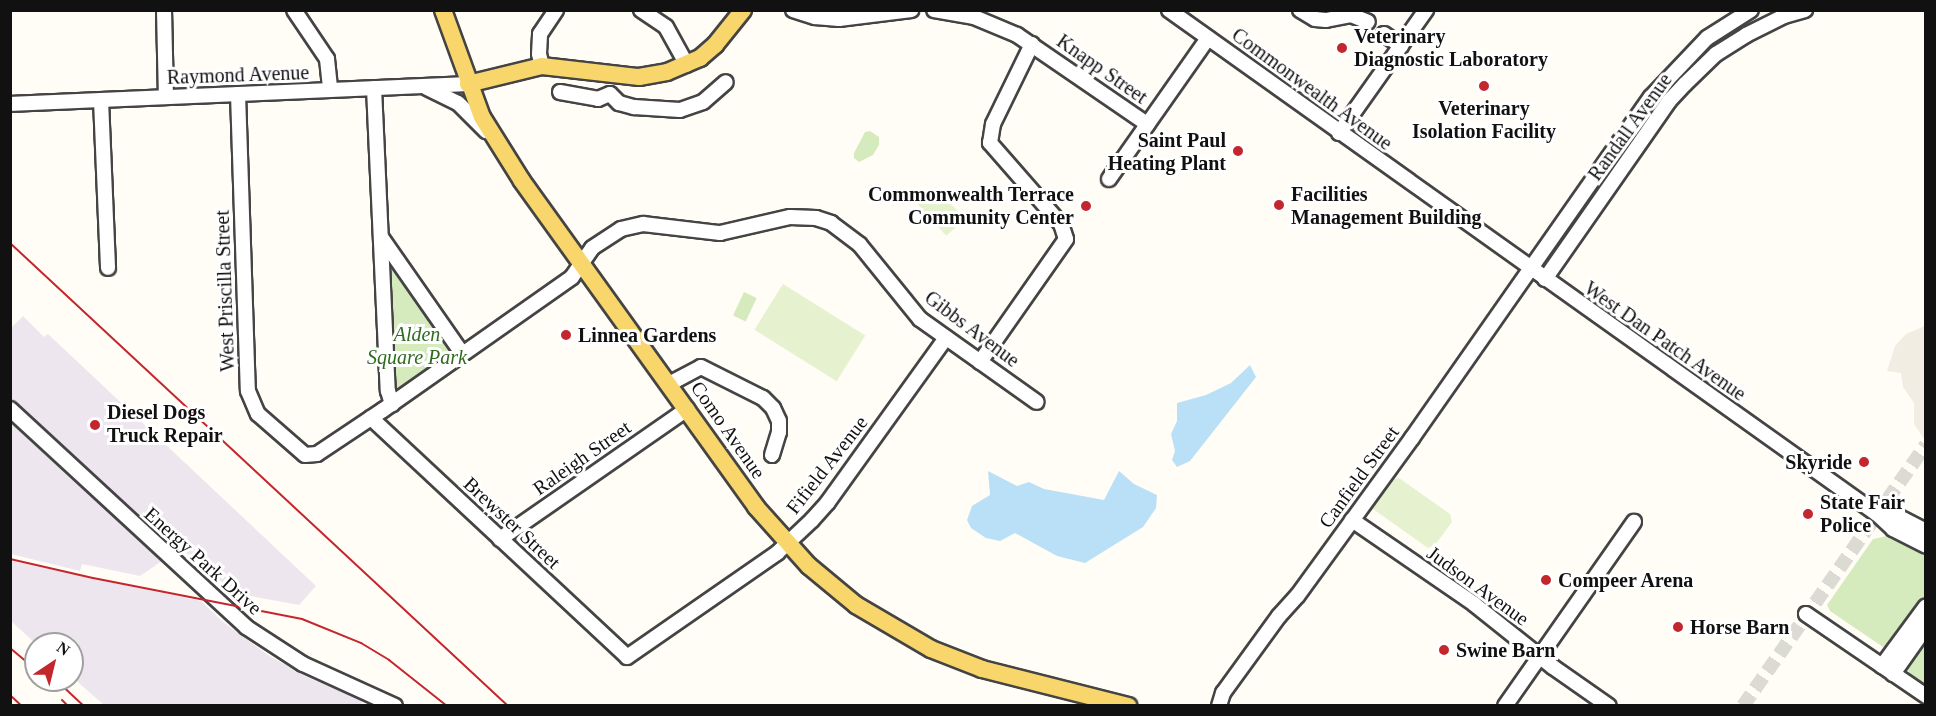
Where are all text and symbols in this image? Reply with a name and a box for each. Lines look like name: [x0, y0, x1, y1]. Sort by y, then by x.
street label: Commonwealth Avenue: [1227, 22, 1397, 156]
place label: Veterinary Diagnostic Laboratory: [1354, 24, 1548, 71]
street label: Knapp Street: [1052, 29, 1152, 109]
marker: Veterinary Diagnostic Laboratory: [1335, 41, 1349, 55]
street label: Raymond Avenue: [166, 61, 310, 89]
street label: Randall Avenue: [1583, 68, 1677, 186]
marker: Veterinary Isolation Facility: [1477, 79, 1491, 93]
place label: Veterinary Isolation Facility: [1412, 96, 1556, 143]
place label: Saint Paul Heating Plant: [1108, 128, 1226, 175]
marker: Saint Paul Heating Plant: [1231, 144, 1245, 158]
place label: Facilities Management Building: [1291, 182, 1482, 229]
place label: Commonwealth Terrace Community Center: [868, 183, 1074, 230]
marker: Facilities Management Building: [1272, 198, 1286, 212]
marker: Commonwealth Terrace Community Center: [1079, 199, 1093, 213]
street label: West Priscilla Street: [210, 210, 240, 372]
street label: West Dan Patch Avenue: [1579, 276, 1751, 406]
street label: Gibbs Avenue: [919, 285, 1025, 373]
park label: Alden Square Park: [367, 322, 467, 369]
place label: Linnea Gardens: [578, 323, 716, 347]
marker: Linnea Gardens: [559, 328, 573, 342]
street label: Como Avenue: [685, 376, 771, 484]
place label: Diesel Dogs Truck Repair: [107, 401, 223, 448]
street label: Fifield Avenue: [781, 411, 873, 519]
street label: Raleigh Street: [528, 416, 636, 500]
marker: Diesel Dogs Truck Repair: [88, 418, 102, 432]
street label: Canfield Street: [1314, 421, 1404, 533]
place label: Skyride: [1785, 450, 1852, 474]
marker: Skyride: [1857, 455, 1871, 469]
street label: Brewster Street: [459, 472, 565, 574]
place label: State Fair Police: [1820, 490, 1905, 537]
street label: Energy Park Drive: [139, 502, 267, 620]
marker: State Fair Police: [1801, 507, 1815, 521]
street label: Judson Avenue: [1422, 541, 1534, 631]
place label: Compeer Arena: [1558, 568, 1695, 592]
marker: Compeer Arena: [1539, 573, 1553, 587]
place label: Horse Barn: [1690, 615, 1789, 639]
marker: Horse Barn: [1671, 620, 1685, 634]
north arrow: [24, 632, 84, 692]
text: N: [54, 638, 73, 659]
place label: Swine Barn: [1456, 638, 1555, 662]
marker: Swine Barn: [1437, 643, 1451, 657]

